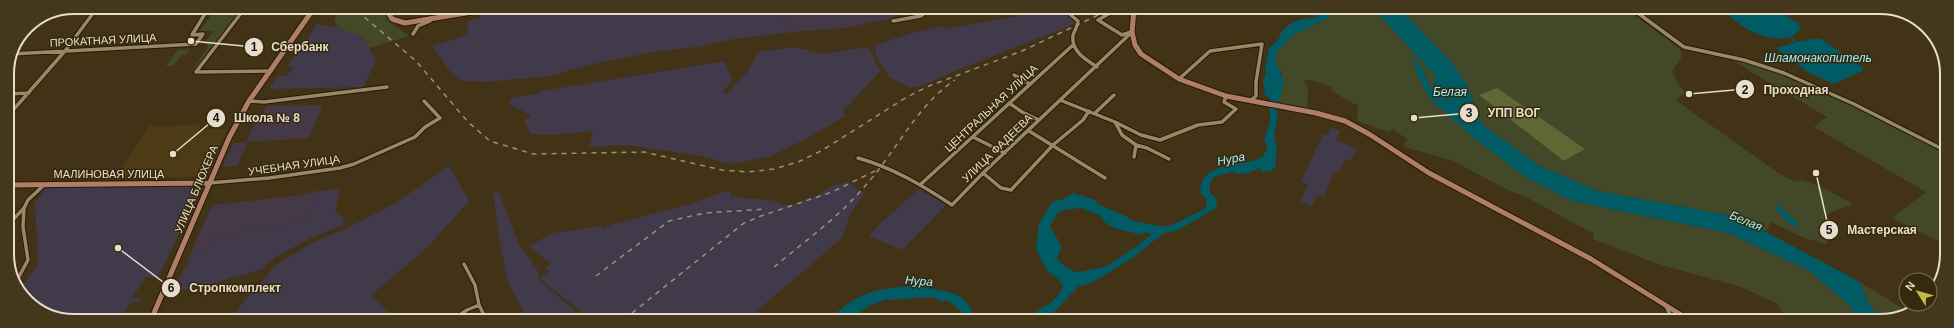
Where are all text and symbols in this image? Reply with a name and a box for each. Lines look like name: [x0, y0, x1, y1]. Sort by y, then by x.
street label: ПРОКАТНАЯ УЛИЦА: [49, 31, 157, 49]
callout: Сбербанк: [244, 35, 337, 59]
text: 1: [251, 40, 258, 54]
text: Сбербанк: [271, 40, 330, 54]
water label: Шламонакопитель: [1764, 51, 1872, 65]
street label: ЦЕНТРАЛЬНАЯ УЛИЦА: [942, 61, 1040, 154]
callout: Проходная: [1735, 77, 1836, 101]
text: 2: [1742, 83, 1749, 97]
text: Проходная: [1763, 83, 1829, 97]
water label: Белая: [1433, 85, 1468, 99]
callout: УПП ВОГ: [1459, 101, 1548, 125]
callout: Школа № 8: [206, 106, 308, 130]
text: 3: [1466, 106, 1473, 120]
text: УПП ВОГ: [1488, 106, 1540, 120]
text: 4: [213, 111, 220, 125]
text: Школа № 8: [234, 111, 300, 125]
street label: УЛИЦА ФАДЕЕВА: [960, 111, 1035, 184]
street label: УЛИЦА БЛЮХЕРА: [172, 143, 220, 235]
water label: Нура: [1216, 149, 1246, 169]
street label: УЧЕБНАЯ УЛИЦА: [247, 153, 341, 177]
street label: МАЛИНОВАЯ УЛИЦА: [54, 168, 165, 180]
water label: Белая: [1728, 208, 1765, 234]
callout: Мастерская: [1819, 218, 1925, 242]
text: 5: [1826, 223, 1833, 237]
text: Мастерская: [1847, 223, 1917, 237]
north arrow: [1898, 272, 1938, 312]
water label: Нура: [904, 273, 934, 289]
callout: Стропкомплект: [161, 276, 289, 300]
text: N: [1903, 279, 1917, 293]
text: 6: [168, 281, 175, 295]
text: Стропкомплект: [189, 281, 281, 295]

